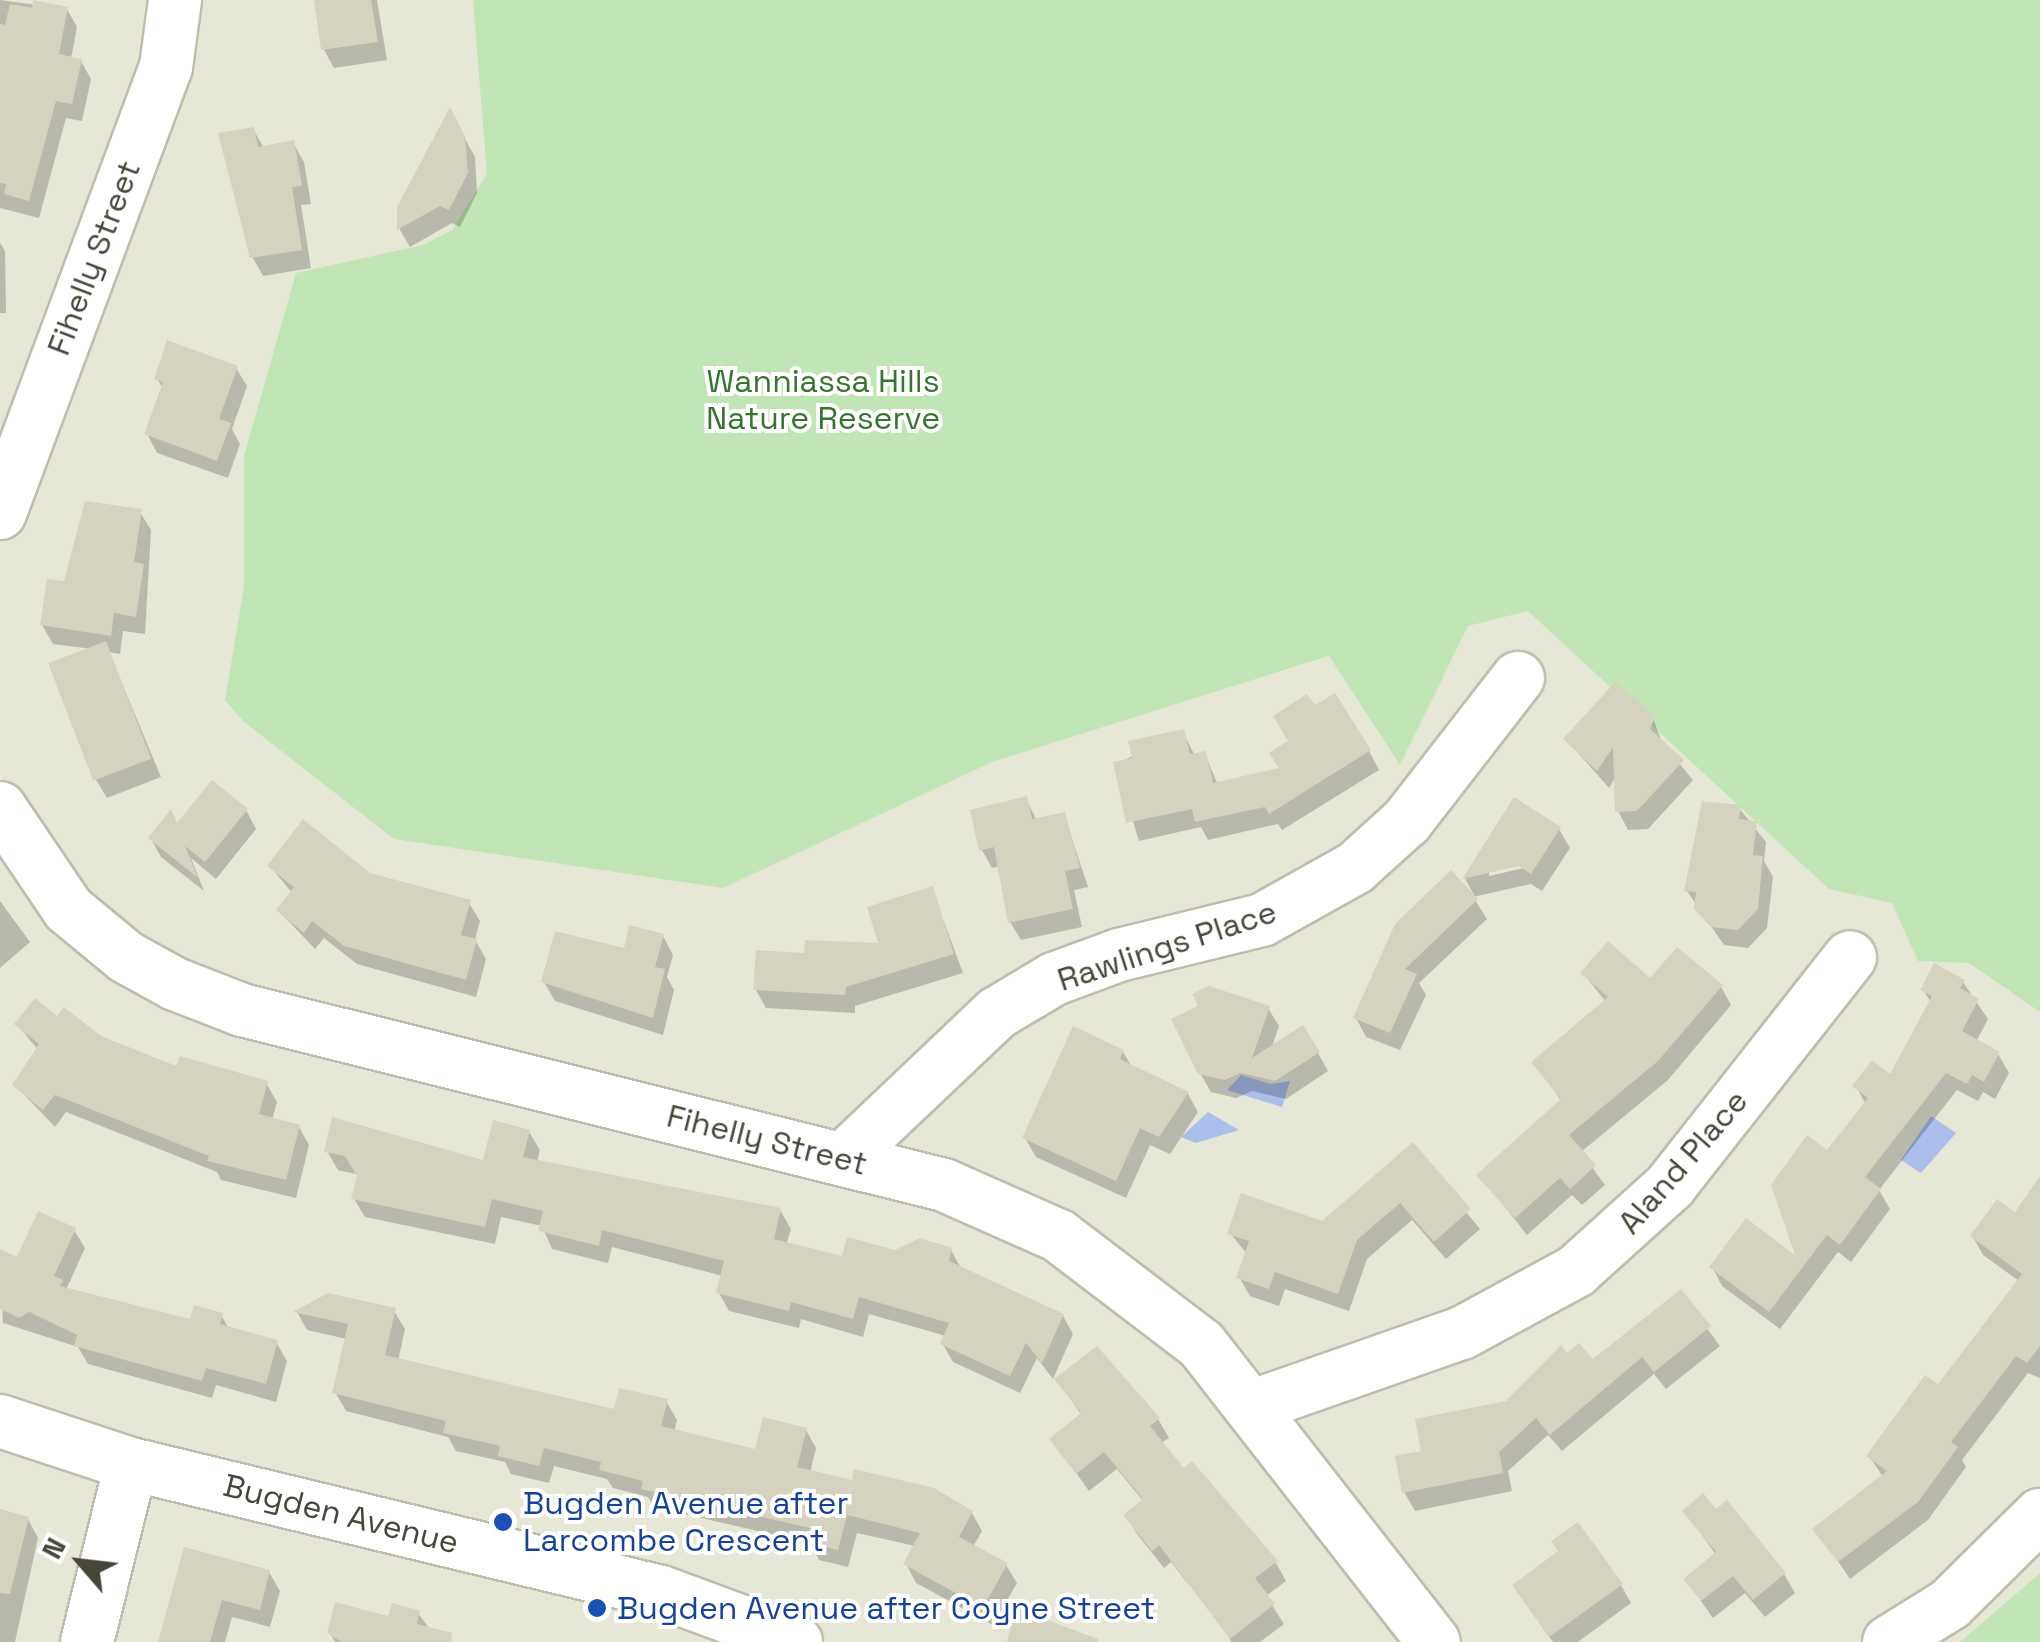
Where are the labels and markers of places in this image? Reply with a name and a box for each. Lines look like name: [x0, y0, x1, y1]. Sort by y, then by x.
place label: Bugden Avenue after Larcombe Crescent: [523, 1485, 849, 1560]
marker: Bugden Avenue after Larcombe Crescent: [492, 1511, 514, 1533]
place label: Bugden Avenue after Coyne Street: [617, 1589, 1156, 1627]
marker: Bugden Avenue after Coyne Street: [586, 1597, 608, 1619]

